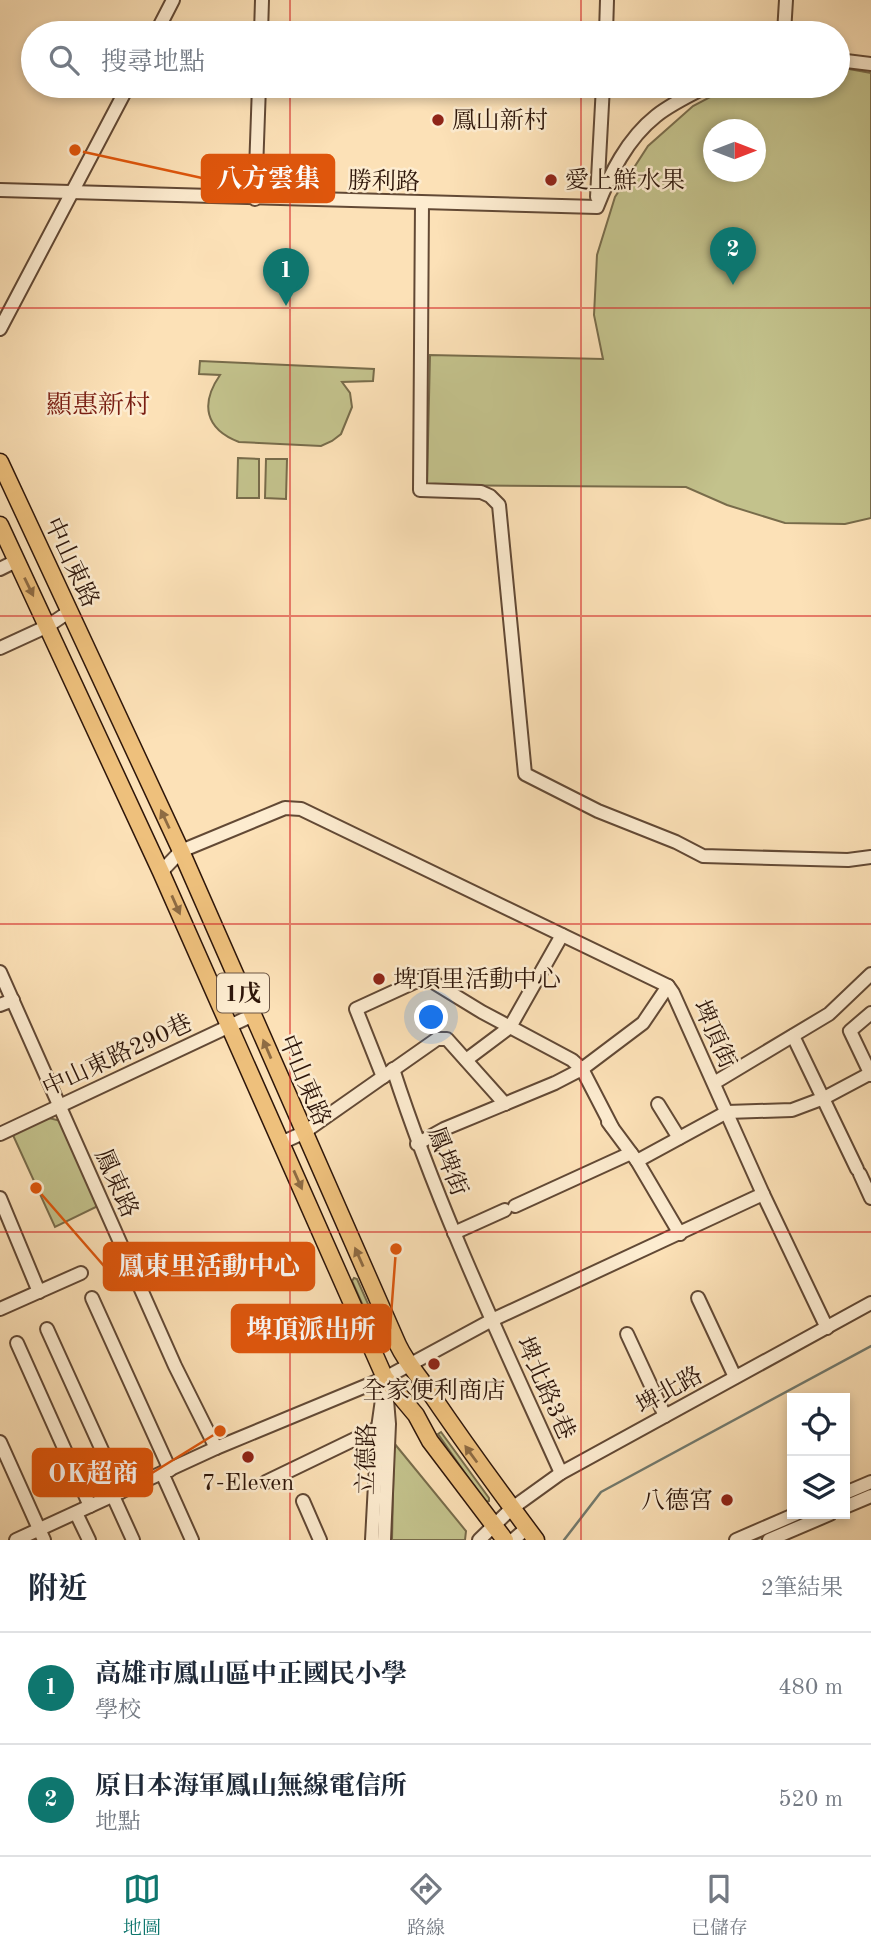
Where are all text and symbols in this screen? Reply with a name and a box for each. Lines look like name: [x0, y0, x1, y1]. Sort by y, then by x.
search box: [21, 21, 850, 98]
icon: search: [45, 41, 83, 79]
text: 搜尋地點: [101, 50, 205, 76]
place label: 鳳山新村: [452, 107, 548, 134]
marker: 鳳山新村: [430, 112, 446, 128]
north arrow: [703, 119, 766, 182]
callout: 八方雲集: [202, 155, 334, 202]
text: 八方雲集: [216, 164, 320, 193]
street label: 勝利路: [348, 167, 420, 196]
place label: 愛上鮮水果: [565, 167, 685, 194]
marker: 愛上鮮水果: [543, 172, 559, 188]
pin: 2: [710, 227, 756, 285]
pin: 1: [263, 248, 309, 306]
district label: 顯惠新村: [46, 391, 150, 419]
street label: 中山東路: [39, 513, 104, 611]
one-way arrow: [23, 577, 34, 597]
one-way arrow: [160, 809, 171, 829]
one-way arrow: [170, 895, 182, 915]
place label: 埤頂里活動中心: [393, 966, 561, 993]
marker: 埤頂里活動中心: [371, 971, 387, 987]
road number: 1戊: [217, 974, 269, 1012]
street label: 埤頂街: [688, 996, 742, 1073]
your location: [414, 1000, 448, 1034]
street label: 中山東路290巷: [38, 1009, 196, 1102]
street label: 中山東路: [273, 1031, 336, 1130]
one-way arrow: [261, 1039, 272, 1060]
street label: 鳳埤街: [422, 1123, 473, 1200]
street label: 鳳東路: [90, 1145, 144, 1222]
one-way arrow: [292, 1170, 304, 1190]
callout: 鳳東里活動中心: [104, 1243, 314, 1290]
one-way arrow: [353, 1247, 364, 1268]
text: 鳳東里活動中心: [118, 1252, 300, 1281]
callout: 埤頂派出所: [232, 1305, 390, 1352]
text: 埤頂派出所: [246, 1315, 376, 1344]
street label: 埤北路3巷: [511, 1333, 580, 1444]
marker: 全家便利商店: [426, 1356, 442, 1372]
street label: 埤北路: [631, 1361, 707, 1420]
place label: 全家便利商店: [362, 1377, 506, 1404]
map controls: [787, 1393, 850, 1519]
button: locate: [787, 1393, 850, 1456]
street label: 立德路: [352, 1423, 381, 1495]
one-way arrow: [464, 1445, 478, 1463]
callout: OK超商: [33, 1449, 152, 1496]
marker: 7-Eleven: [240, 1449, 256, 1465]
button: layers: [787, 1456, 850, 1519]
text: OK超商: [48, 1459, 138, 1488]
place label: 7-Eleven: [202, 1472, 294, 1496]
place label: 八德宮: [641, 1487, 713, 1514]
marker: 八德宮: [719, 1492, 735, 1508]
text: 附近: [28, 1575, 88, 1605]
text: 2筆結果: [761, 1577, 843, 1600]
text: 高雄市鳳山區中正國民小學: [95, 1662, 407, 1688]
text: 1: [44, 1676, 58, 1699]
text: 480 m: [778, 1676, 843, 1699]
text: 學校: [95, 1699, 141, 1722]
text: 原日本海軍鳳山無線電信所: [95, 1774, 407, 1800]
text: 2: [44, 1788, 58, 1811]
text: 520 m: [778, 1788, 843, 1811]
text: 地點: [95, 1811, 141, 1834]
tab: 地圖: [123, 1870, 161, 1941]
tab: 路線: [407, 1870, 445, 1941]
tab: 已儲存: [691, 1870, 748, 1941]

